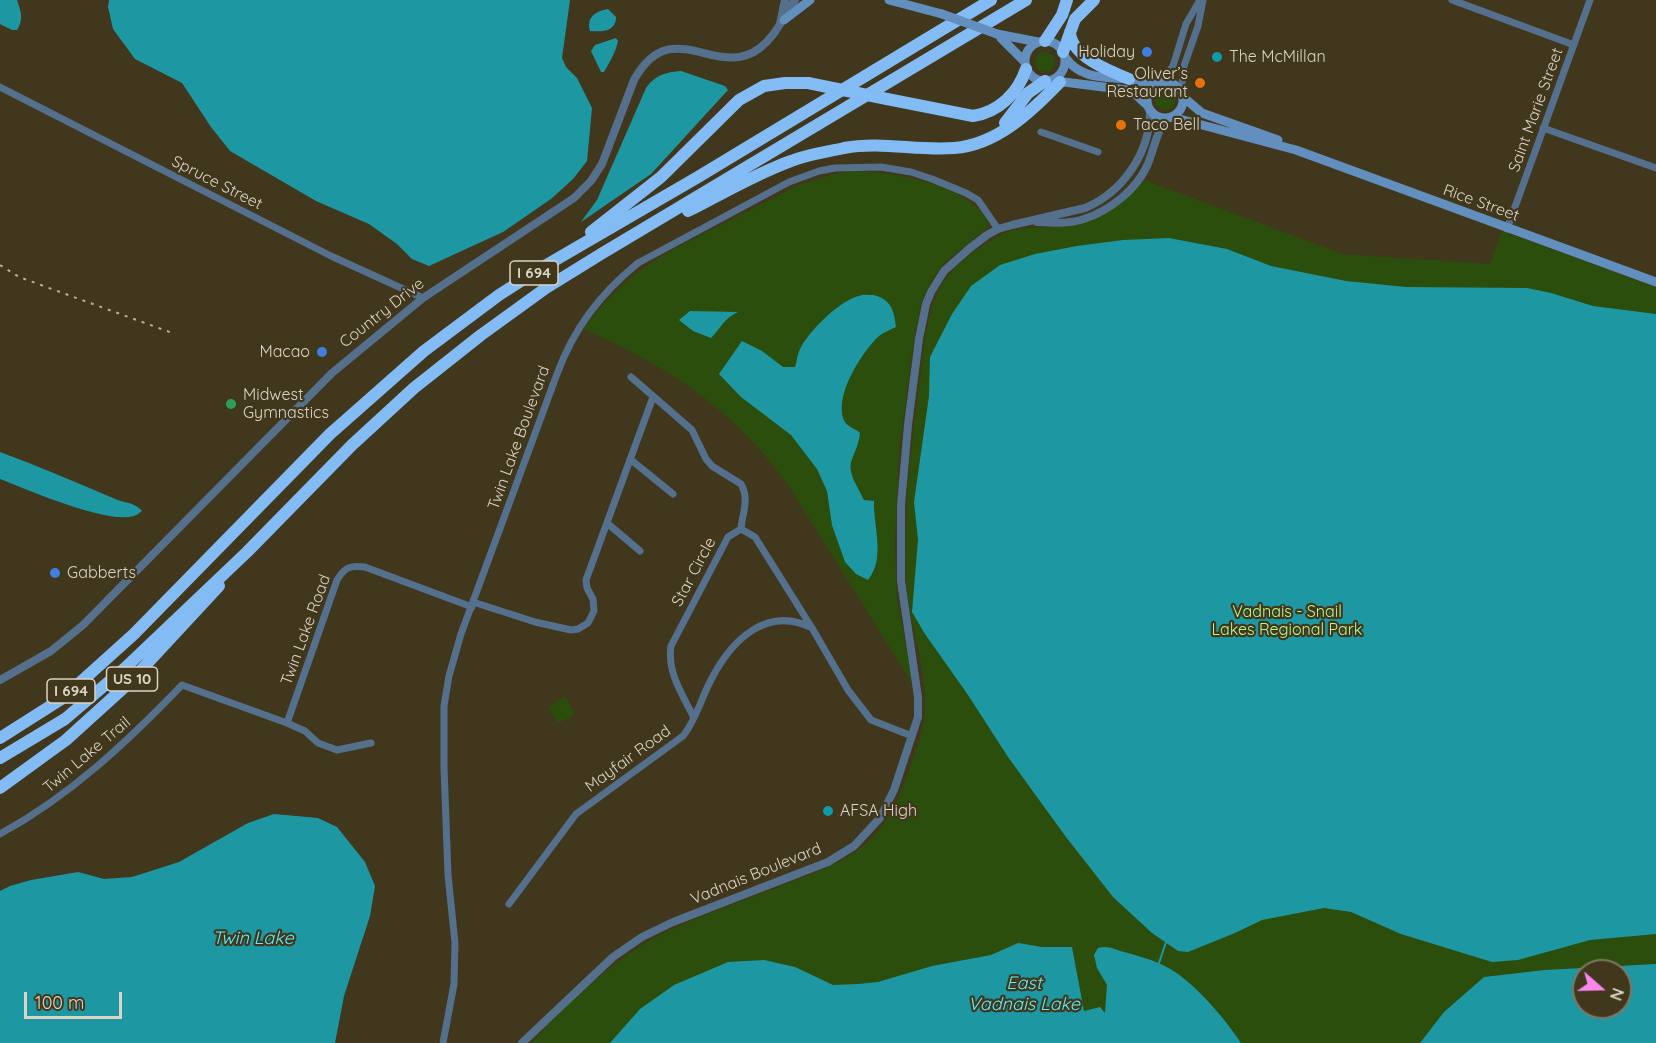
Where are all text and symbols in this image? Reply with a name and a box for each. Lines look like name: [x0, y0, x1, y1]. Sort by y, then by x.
place label: Holiday: [1078, 42, 1135, 62]
marker: Holiday: [1140, 45, 1154, 59]
street label: Saint Marie Street: [1505, 45, 1567, 175]
place label: The McMillan: [1229, 47, 1326, 67]
marker: The McMillan: [1210, 50, 1224, 64]
place label: Oliver’s Restaurant: [1106, 64, 1188, 102]
marker: Oliver’s Restaurant: [1193, 76, 1207, 90]
place label: Taco Bell: [1133, 115, 1200, 135]
marker: Taco Bell: [1114, 118, 1128, 132]
street label: Spruce Street: [168, 152, 266, 214]
street label: Rice Street: [1440, 180, 1522, 226]
road number: I 694: [510, 261, 558, 285]
street label: Country Drive: [336, 274, 428, 352]
place label: Macao: [259, 342, 310, 362]
marker: Macao: [315, 345, 329, 359]
street label: Twin Lake Boulevard: [484, 363, 554, 513]
place label: Midwest Gymnastics: [243, 385, 329, 423]
marker: Midwest Gymnastics: [224, 397, 238, 411]
street label: Star Circle: [668, 534, 720, 610]
place label: Gabberts: [67, 563, 136, 583]
marker: Gabberts: [48, 566, 62, 580]
street label: Twin Lake Road: [277, 572, 335, 688]
park label: Vadnais - Snail Lakes Regional Park: [1212, 602, 1362, 640]
road number: US 10: [106, 667, 158, 691]
road number: I 694: [47, 679, 95, 703]
street label: Twin Lake Trail: [39, 713, 135, 797]
street label: Mayfair Road: [581, 722, 675, 796]
place label: AFSA High: [840, 801, 917, 821]
marker: AFSA High: [821, 804, 835, 818]
street label: Vadnais Boulevard: [688, 839, 824, 909]
water label: Twin Lake: [212, 928, 294, 950]
north arrow: [1572, 959, 1632, 1019]
water label: East Vadnais Lake: [968, 973, 1080, 1016]
scale bar: [27, 980, 124, 1018]
text: N: [1606, 986, 1628, 1003]
text: 100 m: [35, 991, 84, 1014]

